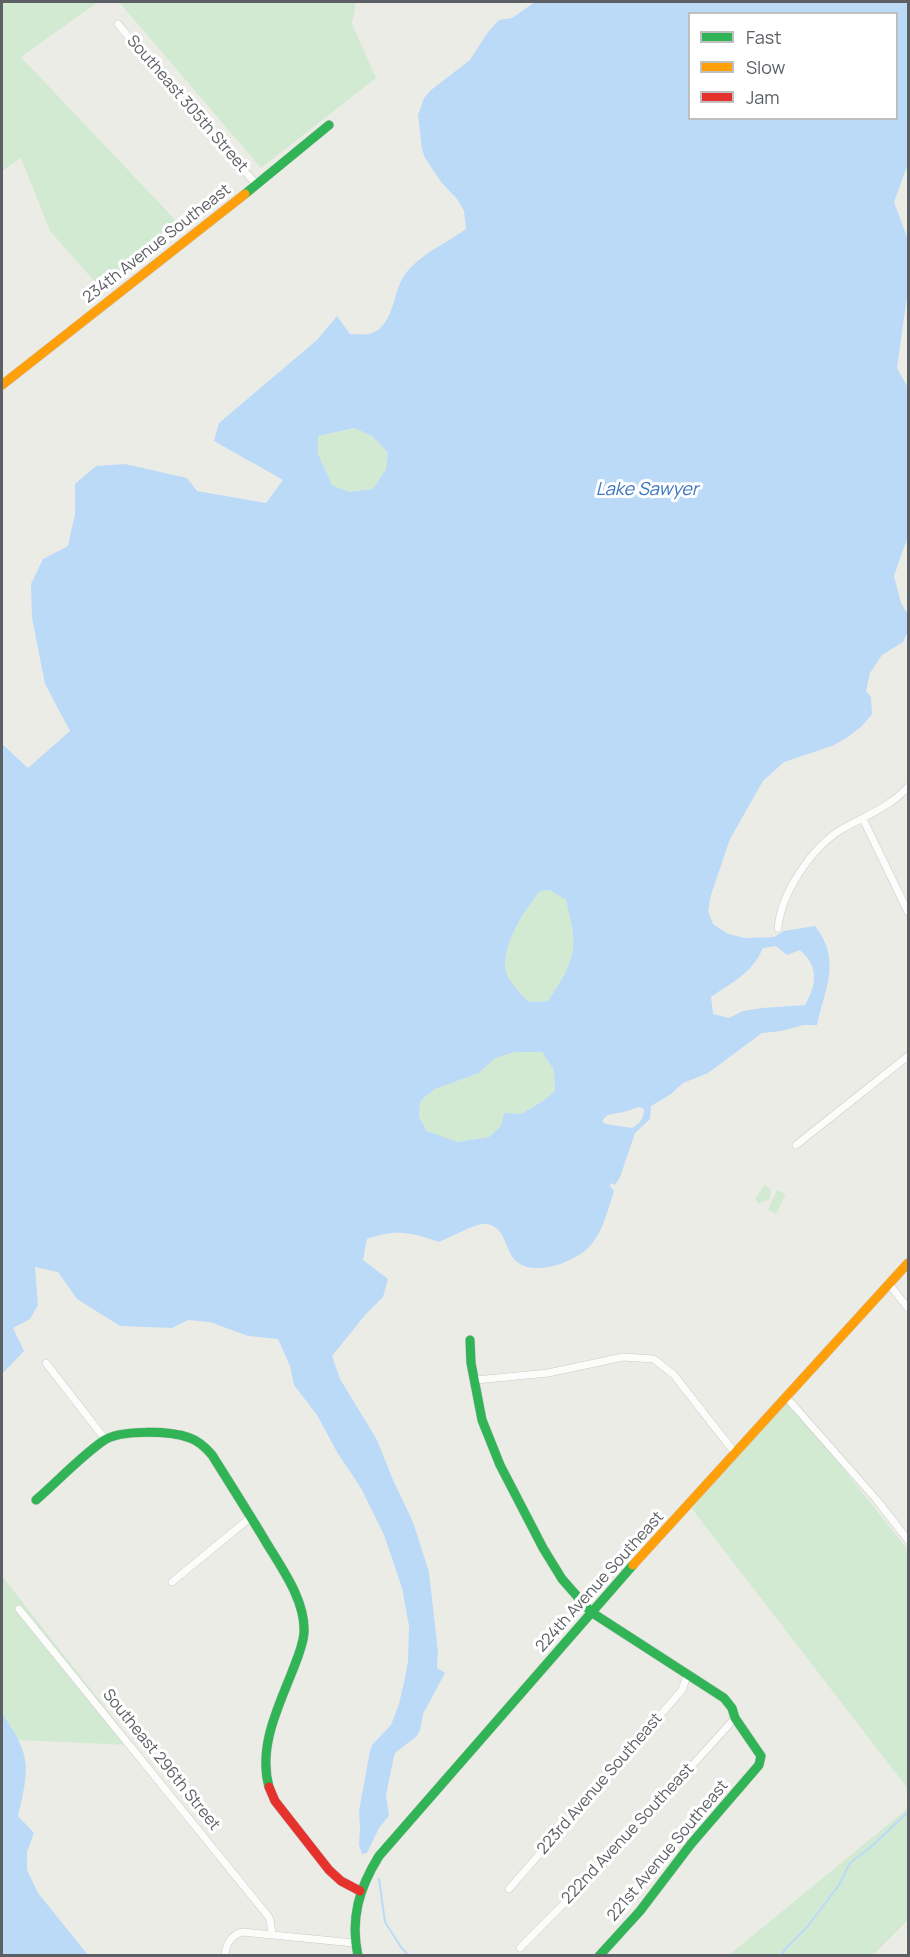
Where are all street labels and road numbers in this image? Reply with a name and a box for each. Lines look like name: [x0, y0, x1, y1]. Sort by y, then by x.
street label: Southeast 305th Street: [122, 32, 252, 176]
street label: 234th Avenue Southeast: [79, 180, 235, 308]
street label: 224th Avenue Southeast: [532, 1508, 668, 1656]
street label: Southeast 296th Street: [98, 1686, 224, 1834]
street label: 223rd Avenue Southeast: [533, 1709, 667, 1859]
street label: 222nd Avenue Southeast: [558, 1760, 698, 1908]
street label: 221st Avenue Southeast: [603, 1777, 733, 1925]

